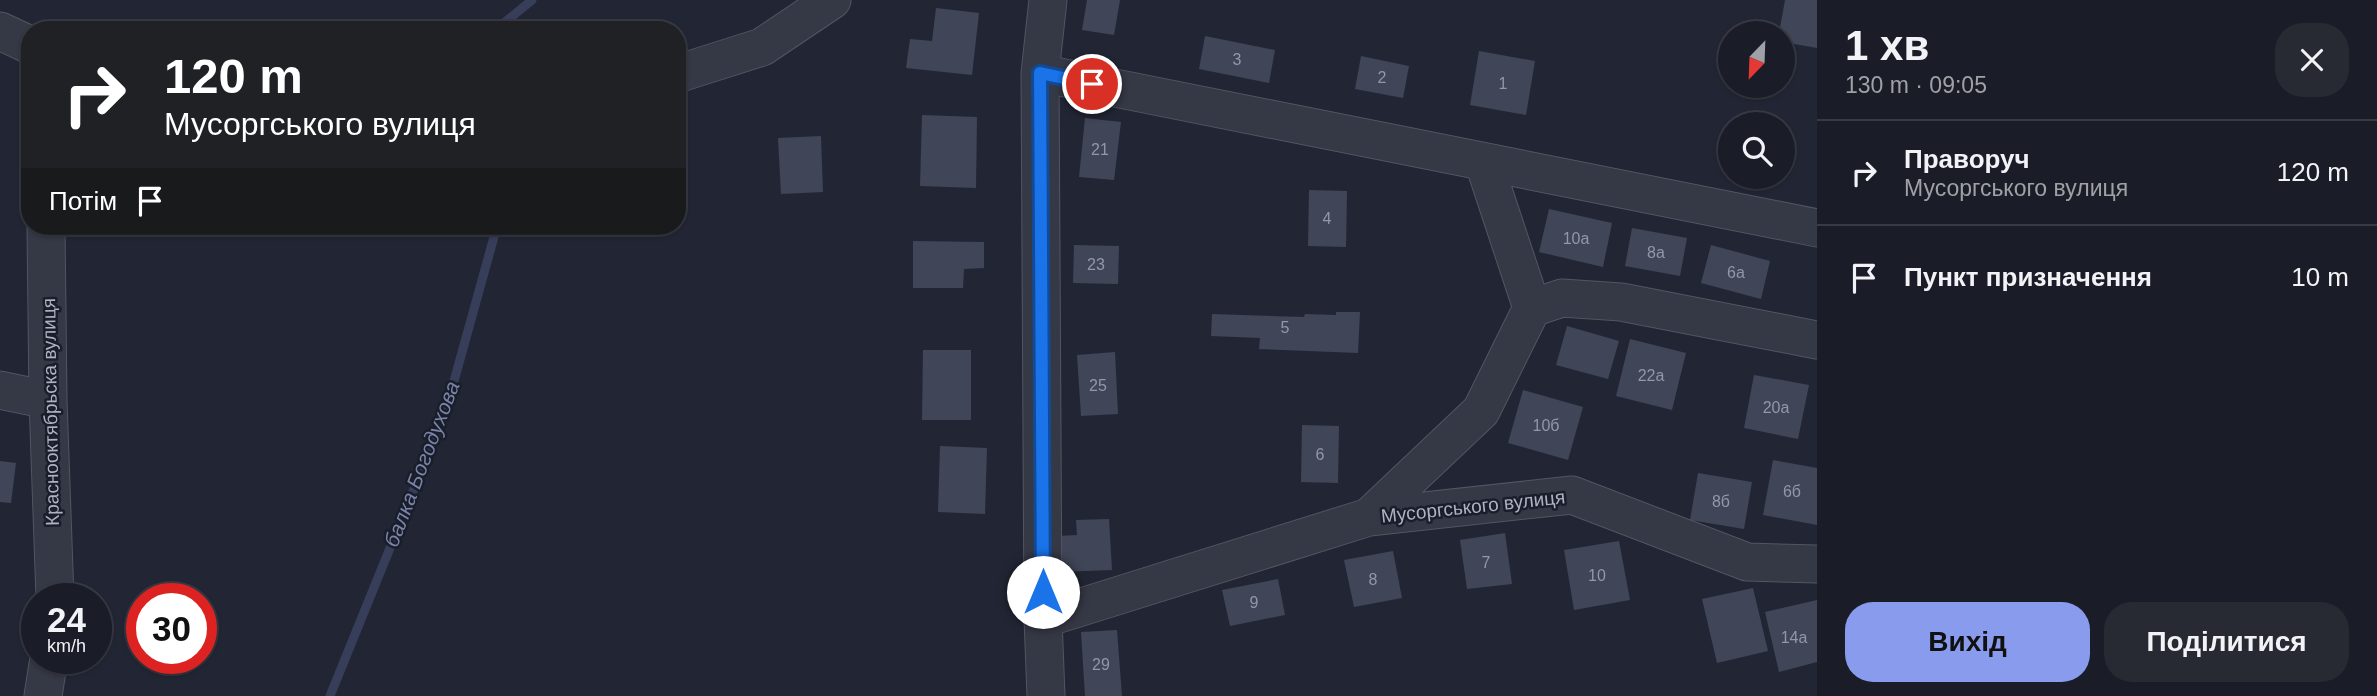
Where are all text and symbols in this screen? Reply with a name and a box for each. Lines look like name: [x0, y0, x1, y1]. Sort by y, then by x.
north arrow: [1718, 21, 1796, 98]
map controls: [1718, 21, 1795, 189]
text: 1 хв: [1845, 22, 1929, 69]
button: close: [2275, 23, 2349, 97]
icon: right: [49, 49, 140, 140]
text: 120 m: [164, 49, 303, 103]
house number: 3: [1233, 51, 1242, 68]
pin: [1062, 54, 1122, 114]
icon: arrive: [1073, 65, 1111, 103]
house number: 2: [1378, 69, 1387, 86]
text: 130 m · 09:05: [1845, 72, 1987, 98]
house number: 1: [1499, 75, 1508, 92]
text: Мусоргського вулиця: [164, 106, 476, 142]
button: search: [1718, 112, 1795, 189]
house number: 21: [1091, 141, 1109, 158]
text: Праворуч: [1904, 144, 2030, 174]
icon: right: [1845, 154, 1883, 192]
text: 120 m: [2277, 157, 2349, 187]
text: Мусоргського вулиця: [1904, 175, 2128, 201]
icon: arrive: [131, 182, 169, 220]
text: Потім: [49, 186, 117, 216]
house number: 4: [1323, 210, 1332, 227]
house number: 10а: [1563, 230, 1589, 247]
house number: 8а: [1647, 244, 1665, 261]
house number: 23: [1087, 256, 1105, 273]
icon: arrive: [1845, 259, 1883, 297]
text: Пункт призначення: [1904, 262, 2152, 292]
text: 10 m: [2291, 262, 2349, 292]
house number: 6а: [1727, 264, 1745, 281]
street label: Краснооктябрьска вулиця: [38, 298, 63, 526]
house number: 5: [1281, 319, 1290, 336]
house number: 22а: [1638, 367, 1664, 384]
house number: 25: [1089, 377, 1107, 394]
water label: балка Богодухова: [379, 378, 464, 550]
house number: 20а: [1763, 399, 1789, 416]
house number: 10б: [1533, 417, 1559, 434]
house number: 6: [1316, 446, 1325, 463]
house number: 6б: [1783, 483, 1801, 500]
street label: Мусоргського вулиця: [1380, 486, 1566, 527]
house number: 8б: [1712, 493, 1730, 510]
house number: 7: [1482, 554, 1491, 571]
position arrow: [1006, 555, 1080, 629]
house number: 10: [1588, 567, 1606, 584]
house number: 8: [1369, 571, 1378, 588]
speed limit sign: 30: [126, 583, 217, 674]
house number: 9: [1250, 594, 1259, 611]
text: 24: [47, 600, 86, 639]
button: Вихід: [1845, 602, 2090, 682]
button: Поділитися: [2104, 602, 2349, 682]
house number: 14а: [1781, 629, 1807, 646]
text: km/h: [47, 636, 86, 656]
house number: 29: [1092, 656, 1110, 673]

